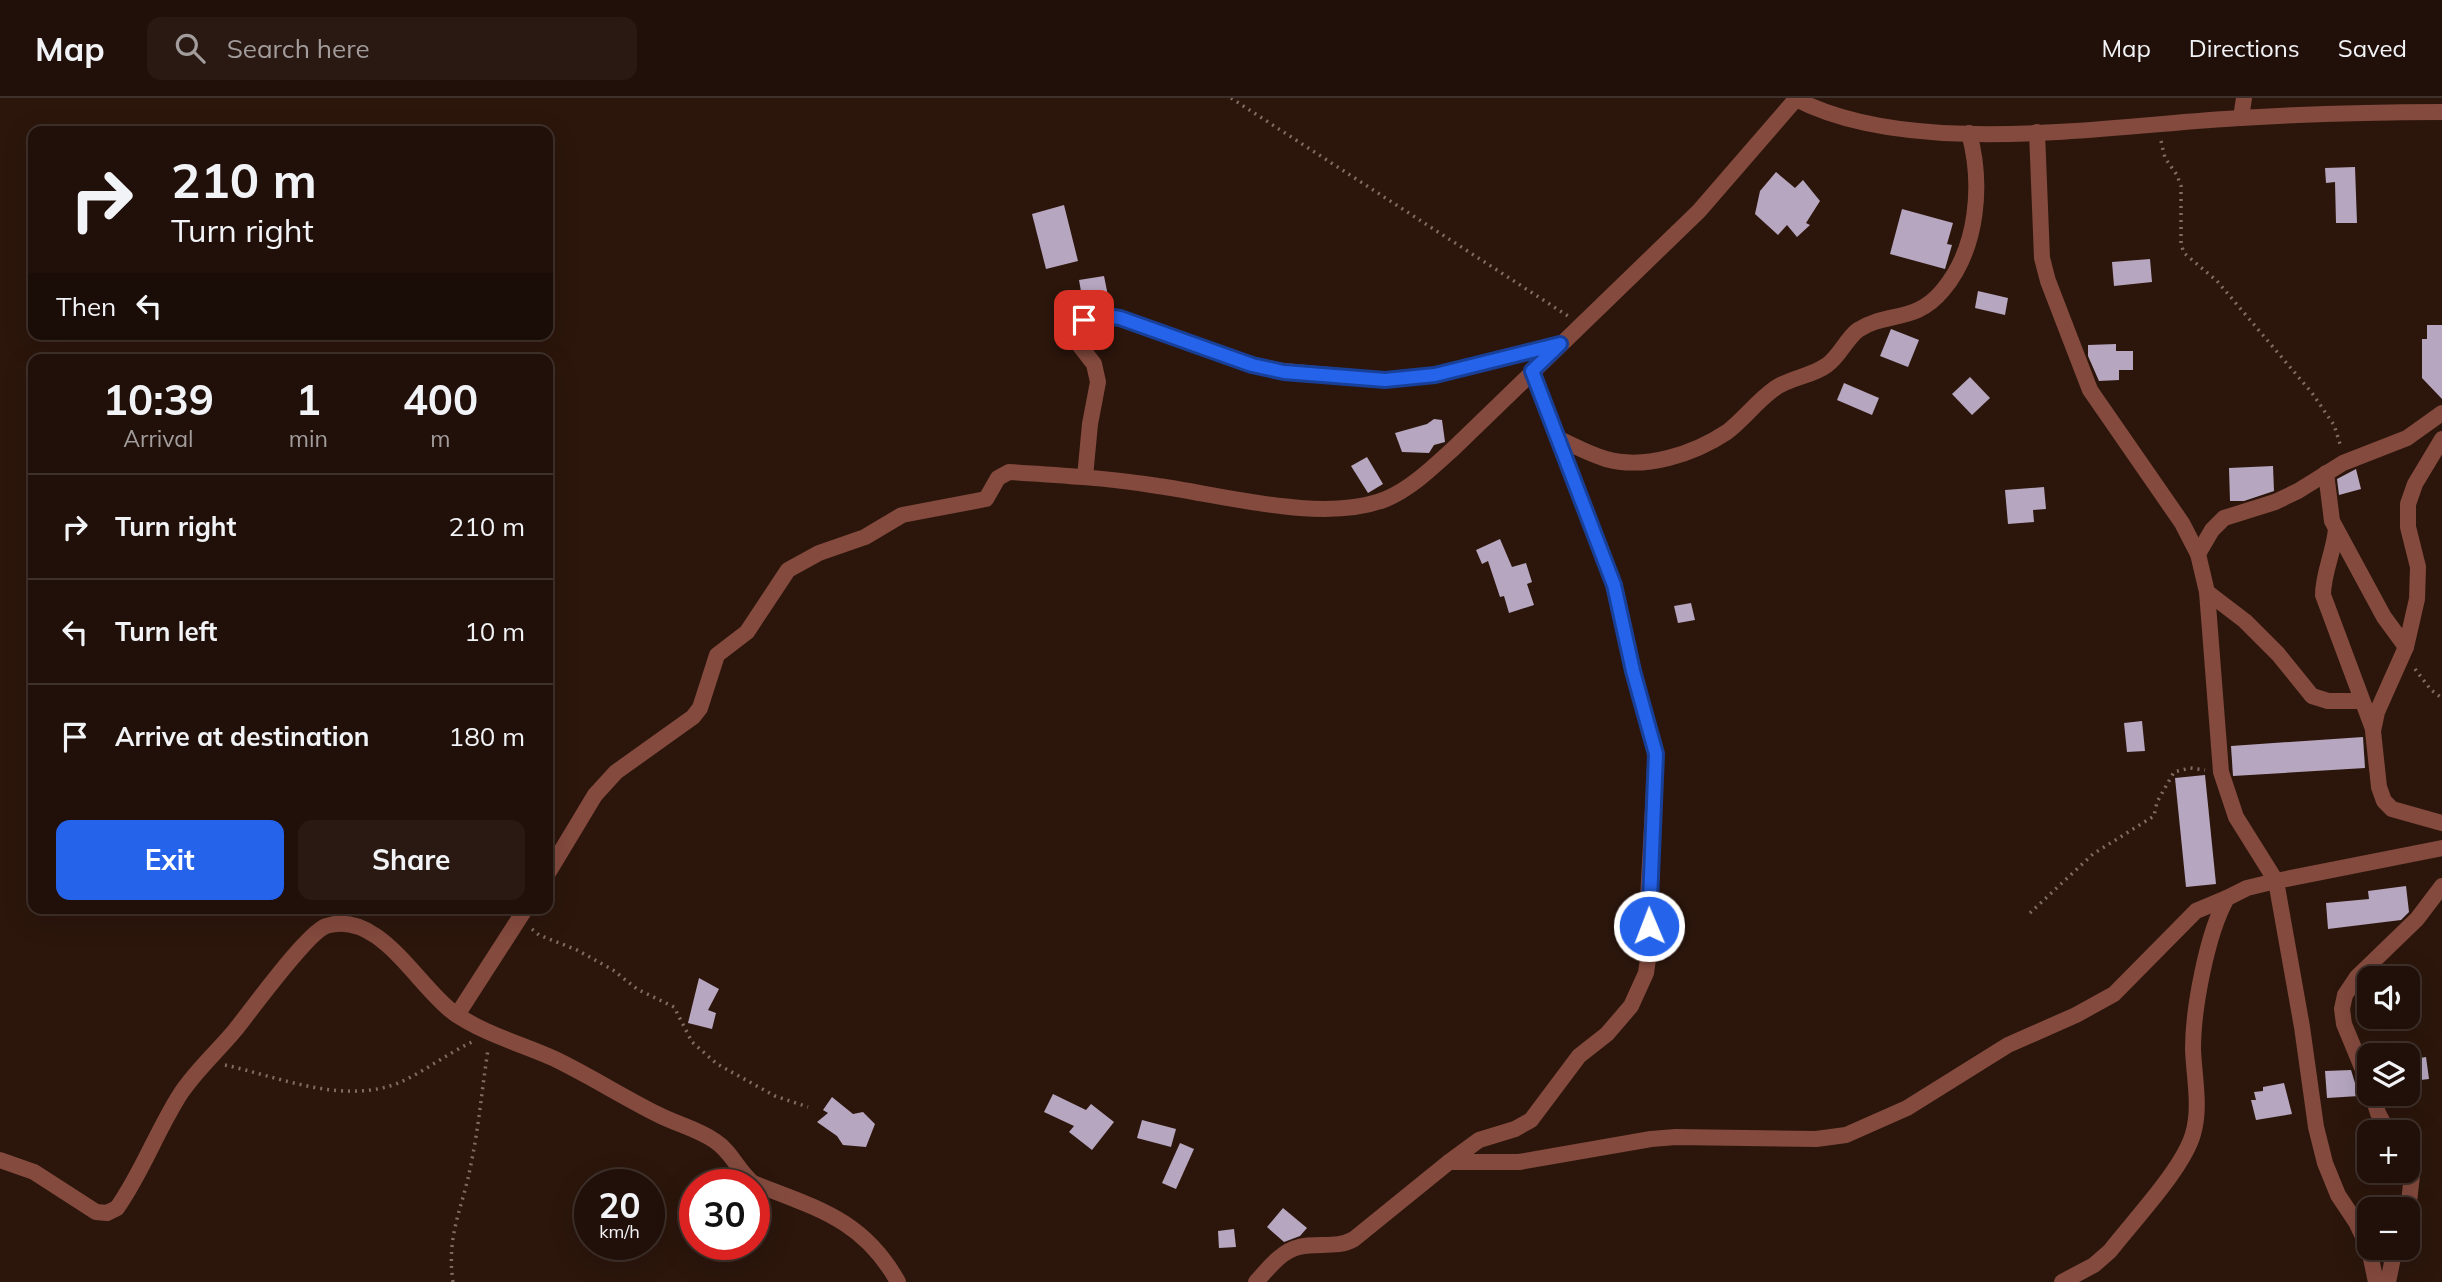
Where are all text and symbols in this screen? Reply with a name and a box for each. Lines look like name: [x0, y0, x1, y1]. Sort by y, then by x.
search box: [147, 17, 637, 80]
text: Map: [35, 28, 105, 69]
icon: search: [171, 29, 209, 67]
text: Search here: [227, 32, 370, 65]
text: Map: [2101, 33, 2151, 63]
text: Directions: [2189, 33, 2300, 63]
text: Saved: [2338, 33, 2407, 63]
text: 210 m: [171, 149, 317, 210]
icon: right: [56, 154, 147, 245]
text: Turn right: [171, 210, 314, 250]
icon: left: [130, 287, 168, 325]
text: Then: [56, 290, 116, 323]
pin: [1054, 290, 1114, 350]
icon: arrive: [1065, 301, 1103, 339]
text: 10:39: [103, 373, 214, 426]
text: 1: [296, 373, 321, 426]
text: 400: [403, 373, 478, 426]
text: Arrival: [123, 424, 194, 453]
text: min: [289, 424, 328, 453]
text: m: [430, 424, 451, 453]
icon: right: [56, 508, 94, 546]
text: Turn right: [115, 510, 236, 543]
text: 210 m: [449, 510, 525, 543]
icon: left: [56, 613, 94, 651]
text: Turn left: [115, 615, 217, 648]
text: 10 m: [464, 615, 525, 648]
icon: arrive: [56, 718, 94, 756]
text: Arrive at destination: [115, 720, 370, 753]
text: 180 m: [449, 720, 525, 753]
button: Exit: [56, 820, 284, 900]
button: Share: [298, 820, 525, 900]
position arrow: [1612, 889, 1686, 963]
map controls: [2357, 966, 2420, 1260]
button: sound: [2357, 966, 2420, 1029]
button: layers: [2357, 1043, 2420, 1106]
button: +: [2357, 1120, 2420, 1183]
speed limit sign: 30: [679, 1169, 770, 1260]
text: 20: [598, 1183, 641, 1227]
button: −: [2357, 1197, 2420, 1260]
text: km/h: [599, 1220, 640, 1243]

